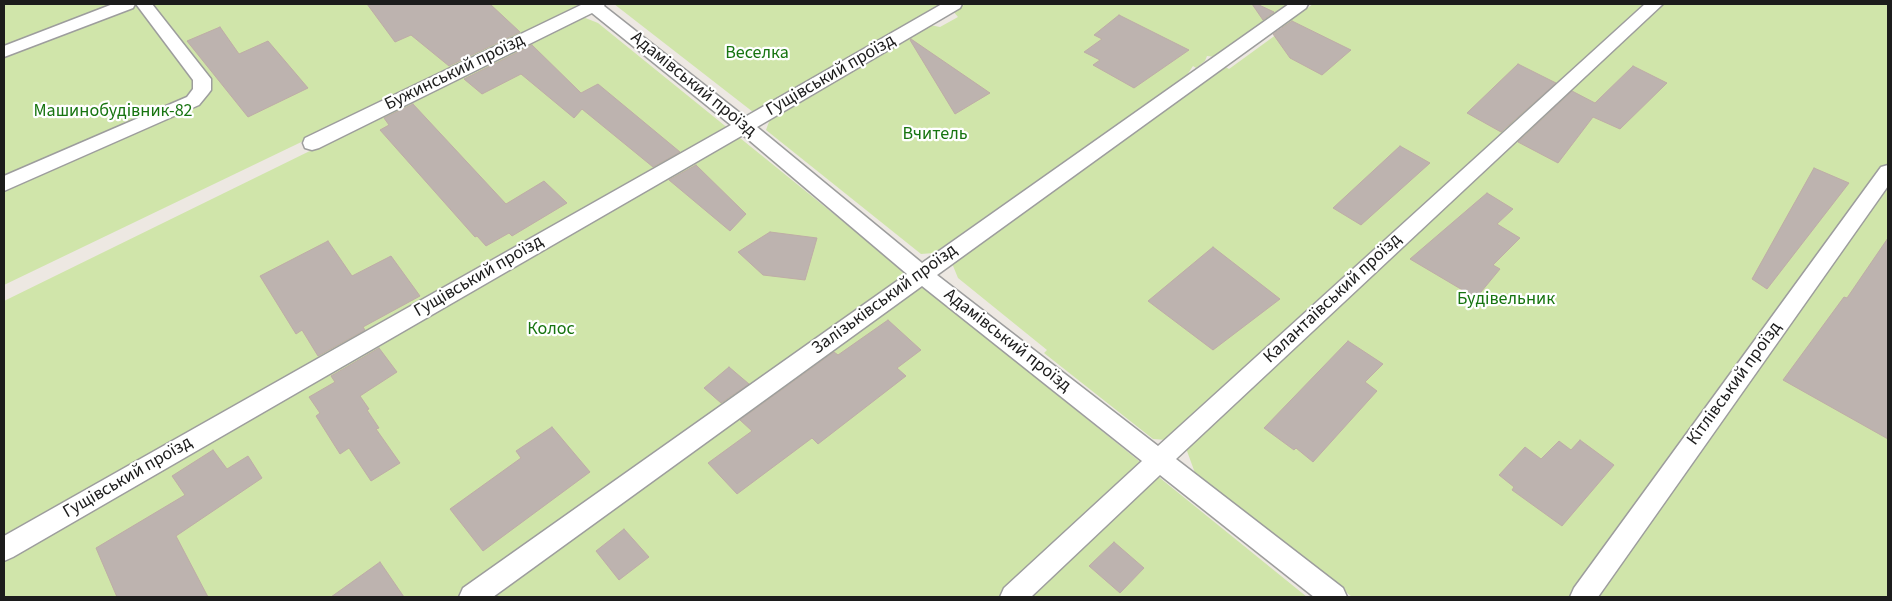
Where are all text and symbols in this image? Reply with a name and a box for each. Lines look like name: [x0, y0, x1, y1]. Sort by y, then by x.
street label: Адамівський проїзд: [626, 28, 760, 142]
street label: Бужинський проїзд: [382, 30, 528, 116]
street label: Гущівський проїзд: [763, 30, 899, 122]
park label: Веселка: [725, 43, 789, 65]
park label: Машинобудівник-82: [33, 101, 193, 123]
park label: Вчитель: [902, 124, 968, 146]
street label: Калантаївський проїзд: [1260, 230, 1406, 368]
street label: Гущівський проїзд: [411, 231, 547, 323]
street label: Залізьківський проїзд: [808, 240, 962, 360]
street label: Адамівський проїзд: [939, 285, 1075, 397]
park label: Будівельник: [1457, 289, 1555, 311]
street label: Кітлівський проїзд: [1683, 318, 1787, 450]
park label: Колос: [527, 319, 575, 341]
street label: Гущівський проїзд: [60, 432, 196, 524]

